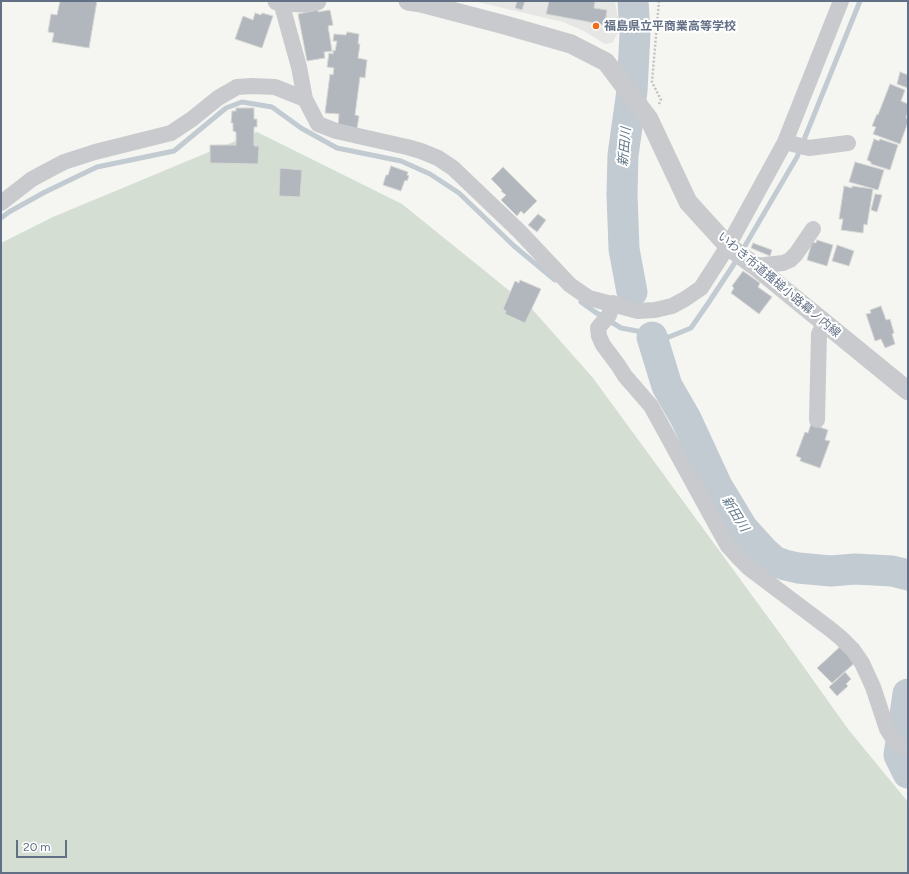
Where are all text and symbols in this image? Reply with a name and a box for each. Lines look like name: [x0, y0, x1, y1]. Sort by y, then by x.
place label: 福島県立平商業高等学校: [604, 19, 736, 33]
marker: 福島県立平商業高等学校: [591, 21, 601, 31]
water label: 新田川: [616, 127, 634, 167]
street label: いわき市道搔槌小路幕ノ内線: [715, 229, 843, 341]
water label: 新田川: [718, 493, 752, 535]
scale bar: [18, 832, 69, 858]
text: 20 m: [23, 840, 51, 854]

